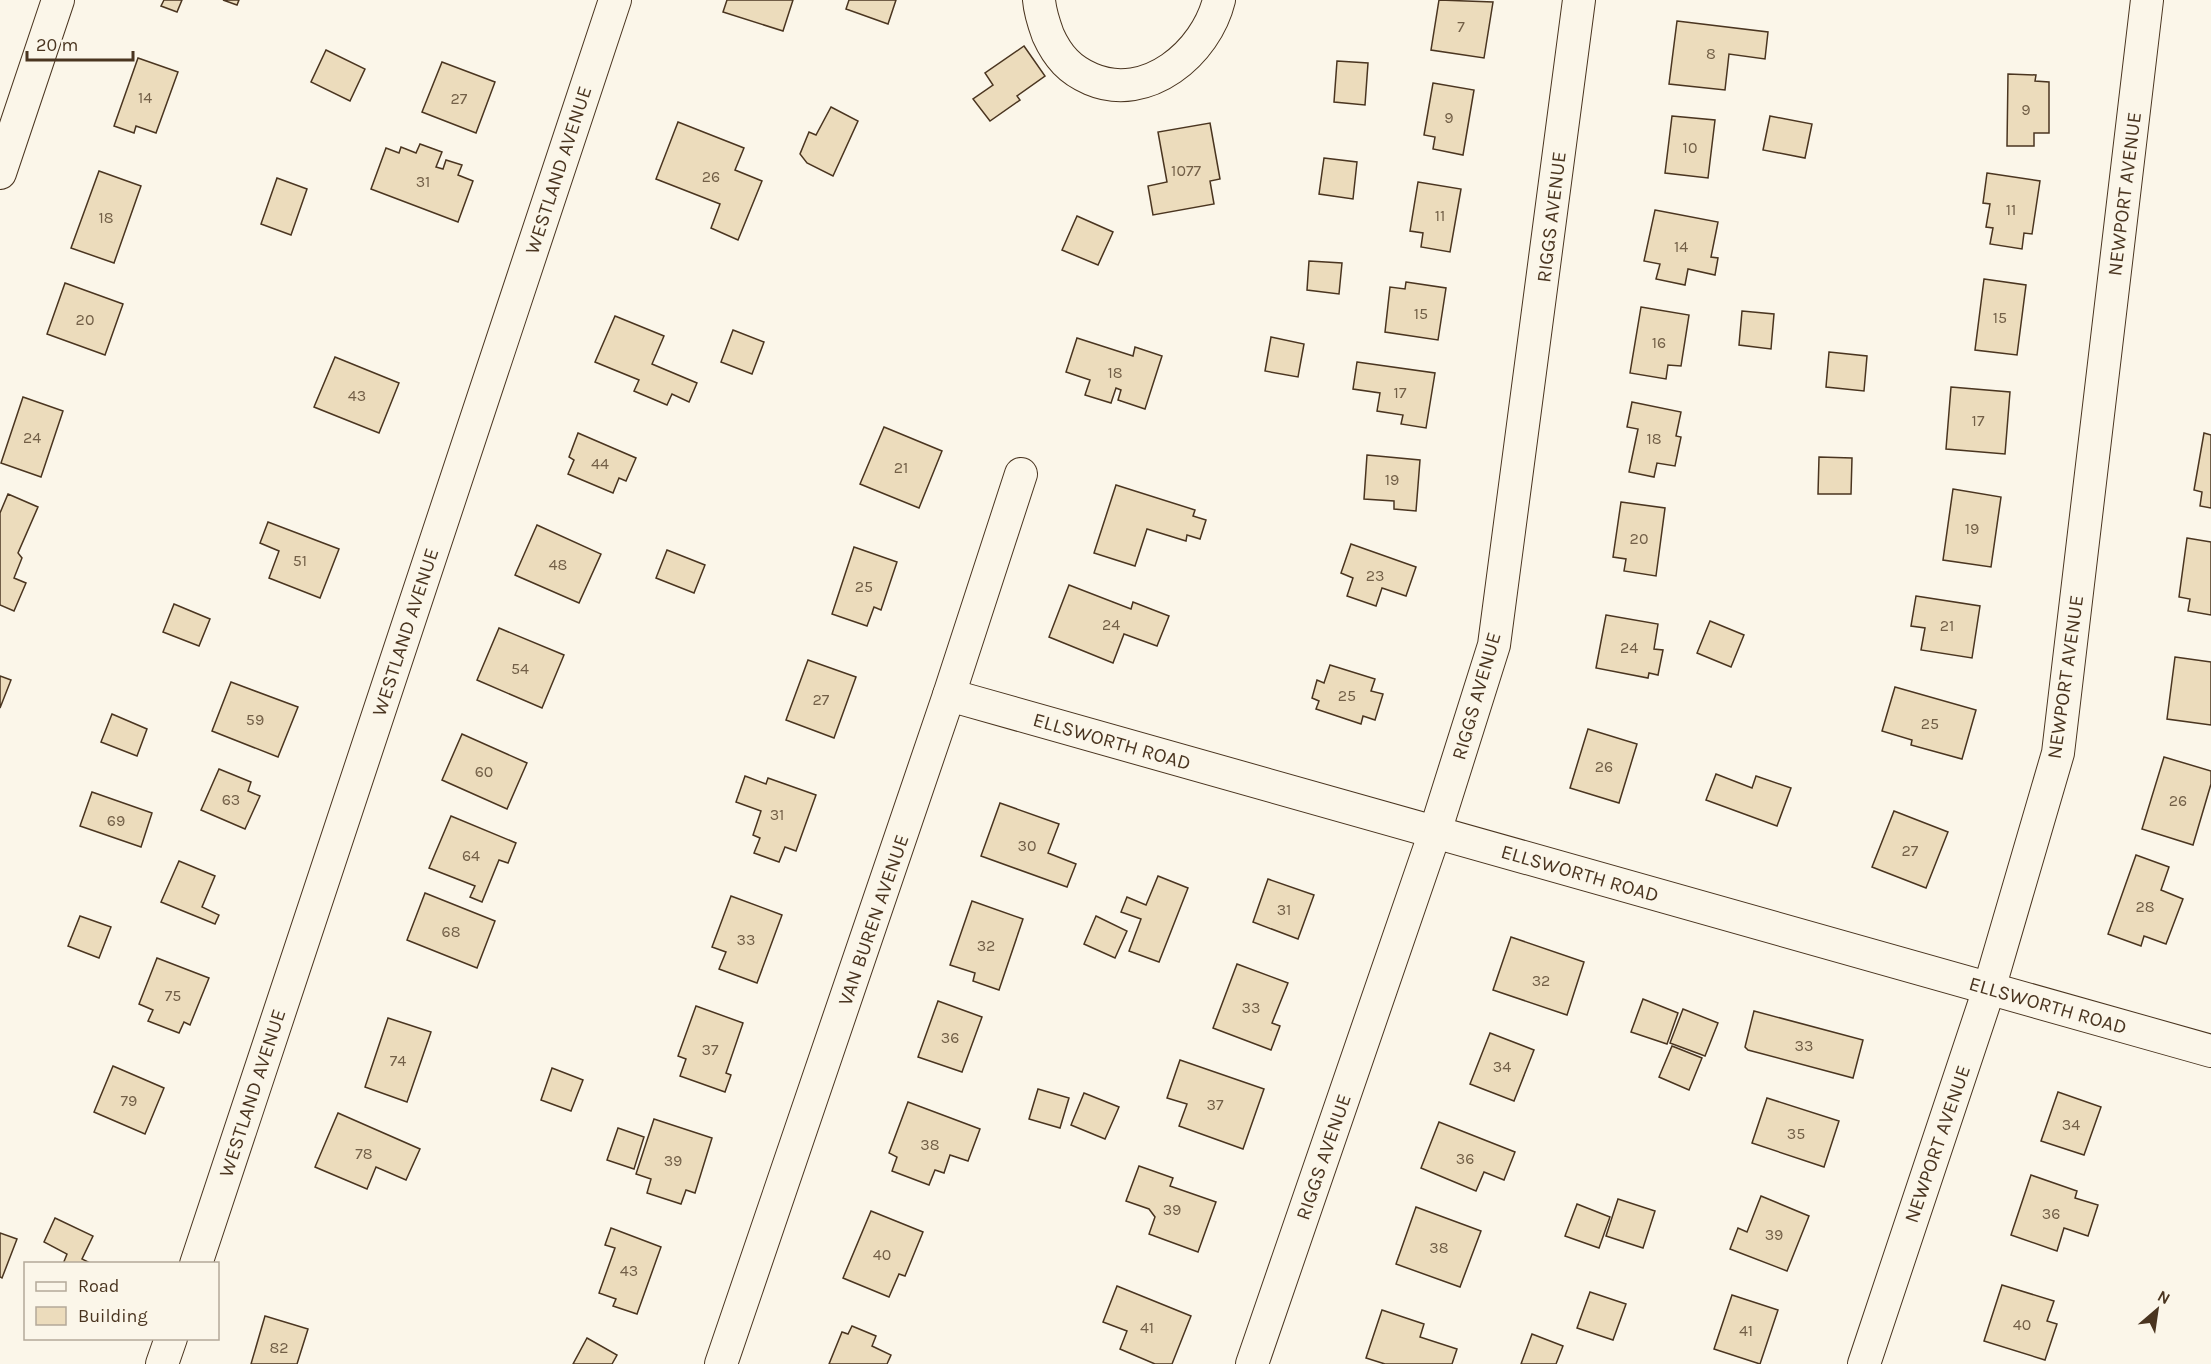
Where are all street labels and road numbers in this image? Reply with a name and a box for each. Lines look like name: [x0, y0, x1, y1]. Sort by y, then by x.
street label: WESTLAND AVENUE: [520, 83, 596, 257]
street label: NEWPORT AVENUE: [2103, 111, 2146, 277]
street label: RIGGS AVENUE: [1532, 150, 1571, 284]
street label: WESTLAND AVENUE: [367, 545, 443, 719]
street label: NEWPORT AVENUE: [2043, 594, 2088, 760]
street label: RIGGS AVENUE: [1447, 630, 1506, 763]
street label: ELLSWORTH ROAD: [1030, 708, 1193, 775]
street label: VAN BUREN AVENUE: [833, 832, 914, 1009]
street label: ELLSWORTH ROAD: [1498, 840, 1661, 907]
street label: ELLSWORTH ROAD: [1966, 972, 2129, 1039]
street label: WESTLAND AVENUE: [214, 1006, 290, 1180]
street label: NEWPORT AVENUE: [1900, 1062, 1975, 1226]
street label: RIGGS AVENUE: [1291, 1091, 1356, 1223]

